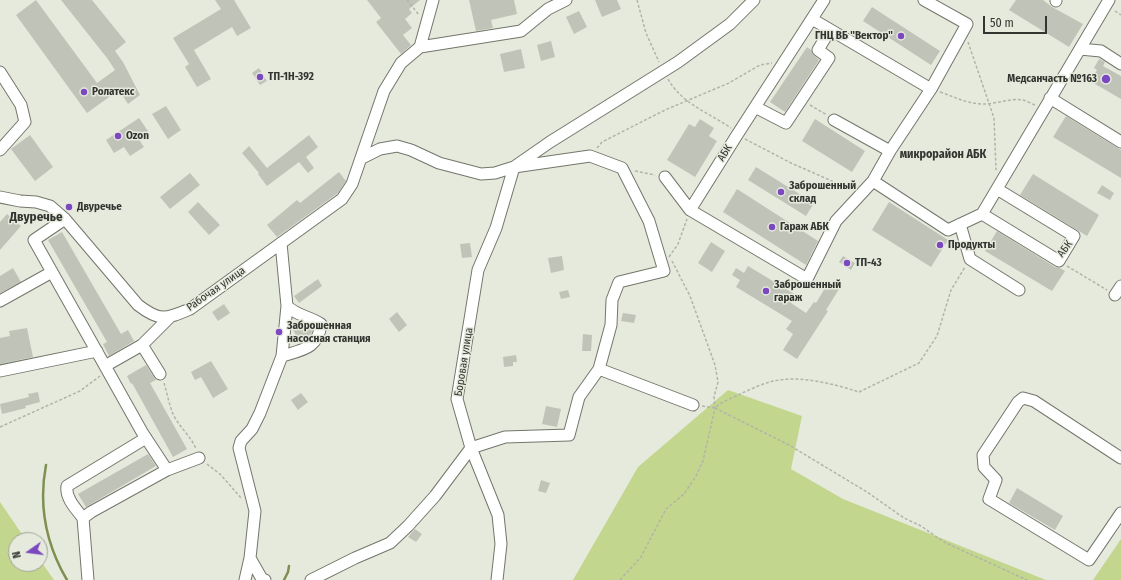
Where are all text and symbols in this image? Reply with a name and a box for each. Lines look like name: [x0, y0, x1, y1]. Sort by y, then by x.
scale bar: [985, 8, 1049, 34]
text: 50 m: [990, 16, 1014, 30]
place label: ГНЦ ВБ "Вектор": [815, 29, 893, 43]
marker: ГНЦ ВБ "Вектор": [896, 31, 906, 41]
place label: ТП-1Н-392: [268, 70, 314, 84]
marker: ТП-1Н-392: [255, 72, 265, 82]
place label: Медсанчасть №163: [1007, 72, 1097, 86]
marker: Медсанчасть №163: [1100, 73, 1112, 85]
place label: Ролатекс: [92, 85, 135, 99]
marker: Ролатекс: [79, 87, 89, 97]
place label: Ozon: [126, 129, 149, 143]
marker: Ozon: [113, 131, 123, 141]
street label: АБК: [715, 142, 735, 164]
district label: микрорайон АБК: [900, 148, 986, 162]
place label: Заброшенный склад: [789, 179, 856, 205]
marker: Заброшенный склад: [776, 187, 786, 197]
place label: Двуречье: [77, 200, 122, 214]
marker: Двуречье: [64, 202, 74, 212]
district label: Двуречье: [10, 209, 62, 225]
place label: Гараж АБК: [780, 220, 829, 234]
marker: Гараж АБК: [767, 222, 777, 232]
place label: Продукты: [948, 238, 995, 252]
street label: АБК: [1054, 238, 1076, 260]
marker: Продукты: [935, 240, 945, 250]
place label: ТП-43: [855, 256, 882, 270]
marker: ТП-43: [842, 258, 852, 268]
street label: Рабочая улица: [184, 264, 248, 314]
place label: Заброшенный гараж: [774, 278, 841, 304]
marker: Заброшенный гараж: [761, 286, 771, 296]
place label: Заброшенная насосная станция: [287, 319, 371, 345]
marker: Заброшенная насосная станция: [274, 327, 284, 337]
street label: Боровая улица: [452, 327, 476, 397]
north arrow: [8, 532, 48, 572]
text: N: [10, 550, 24, 560]

